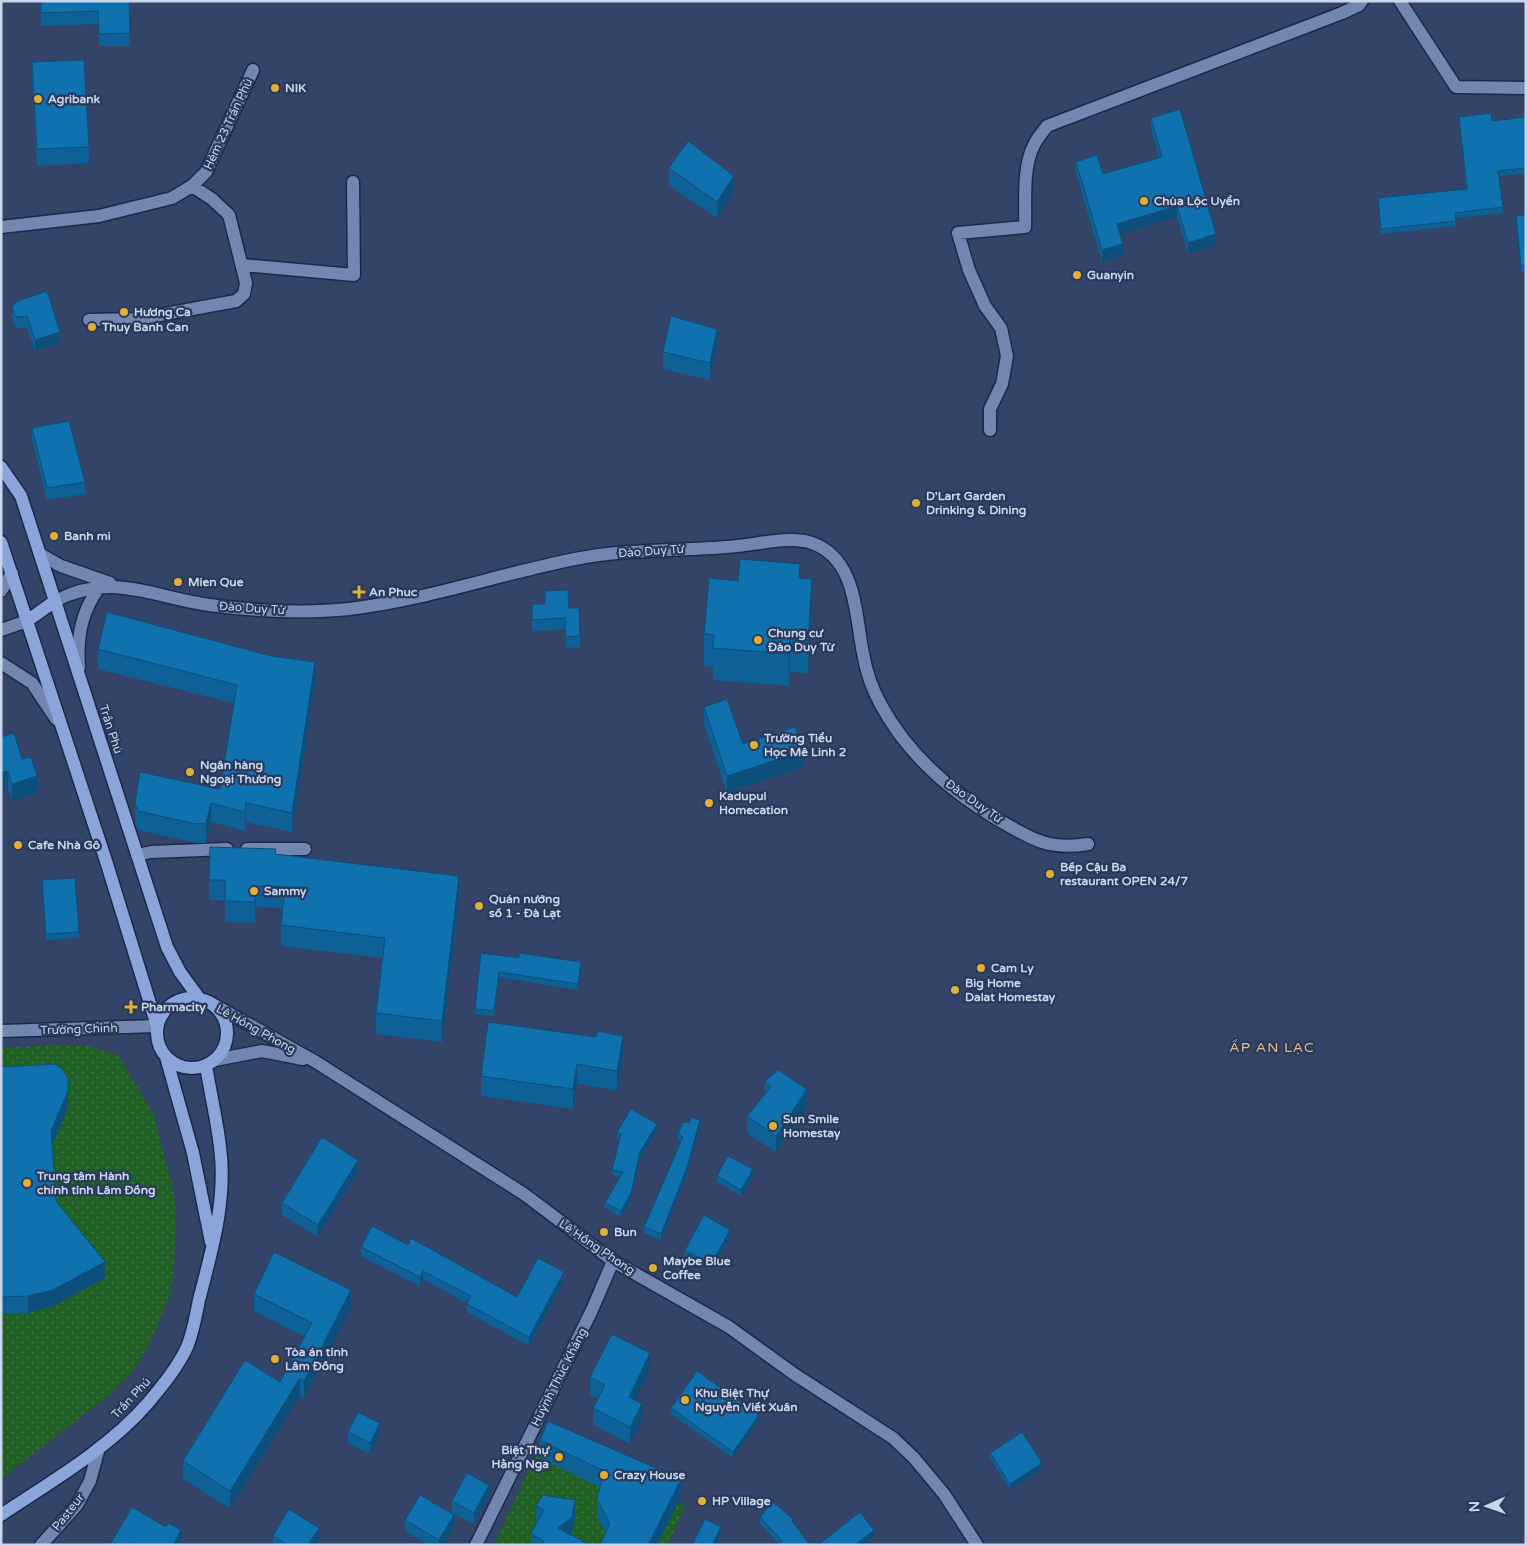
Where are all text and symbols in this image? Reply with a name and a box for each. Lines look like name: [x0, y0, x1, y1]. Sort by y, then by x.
street label: Hẻm 23 Trần Phú: [201, 76, 255, 172]
place label: NIK: [285, 81, 306, 95]
marker: NIK: [269, 82, 281, 94]
place label: Agribank: [48, 92, 101, 107]
marker: Agribank: [32, 93, 44, 105]
place label: Chùa Lộc Uyển: [1154, 194, 1240, 209]
marker: Chùa Lộc Uyển: [1138, 195, 1150, 207]
place label: Guanyin: [1087, 268, 1134, 283]
marker: Guanyin: [1071, 269, 1083, 281]
place label: Hương Ca: [134, 305, 191, 320]
marker: Hương Ca: [118, 306, 130, 318]
place label: Thuy Banh Can: [101, 320, 189, 335]
marker: Thuy Banh Can: [86, 321, 98, 333]
place label: D'Lart Garden Drinking & Dining: [926, 489, 1026, 518]
marker: D'Lart Garden Drinking & Dining: [910, 497, 922, 509]
place label: Banh mi: [64, 529, 111, 543]
marker: Banh mi: [48, 530, 60, 542]
street label: Đào Duy Từ: [618, 542, 686, 560]
place label: Mien Que: [188, 575, 244, 589]
marker: Mien Que: [172, 576, 184, 588]
place label: An Phuc: [369, 585, 418, 599]
marker: An Phuc: [353, 586, 365, 598]
street label: Đào Duy Từ: [219, 599, 287, 617]
place label: Chung cư Đào Duy Từ: [767, 626, 835, 655]
marker: Chung cư Đào Duy Từ: [752, 634, 764, 646]
street label: Trần Phú: [96, 703, 126, 755]
place label: Trường Tiểu Học Mê Linh 2: [763, 731, 846, 759]
marker: Trường Tiểu Học Mê Linh 2: [748, 739, 760, 751]
place label: Ngân hàng Ngoại Thương: [200, 758, 281, 787]
marker: Ngân hàng Ngoại Thương: [184, 766, 196, 778]
street label: Đào Duy Từ: [943, 776, 1006, 827]
place label: Kadupul Homecation: [719, 789, 788, 817]
marker: Kadupul Homecation: [703, 797, 715, 809]
place label: Cafe Nhà Gô: [28, 838, 100, 852]
marker: Cafe Nhà Gô: [12, 839, 24, 851]
place label: Bếp Cậu Ba restaurant OPEN 24/7: [1060, 860, 1188, 888]
marker: Bếp Cậu Ba restaurant OPEN 24/7: [1044, 868, 1056, 880]
place label: Sammy: [264, 884, 307, 899]
marker: Sammy: [248, 885, 260, 897]
place label: Quán nướng số 1 - Đà Lạt: [489, 892, 561, 920]
marker: Quán nướng số 1 - Đà Lạt: [473, 900, 485, 912]
place label: Cam Ly: [991, 961, 1034, 976]
marker: Cam Ly: [975, 962, 987, 974]
place label: Big Home Dalat Homestay: [965, 976, 1056, 1005]
marker: Big Home Dalat Homestay: [949, 984, 961, 996]
place label: Pharmacity: [141, 1000, 206, 1015]
marker: Pharmacity: [125, 1001, 137, 1013]
street label: Lê Hồng Phong: [214, 1001, 298, 1057]
street label: Trường Chinh: [40, 1021, 118, 1037]
district label: ẤP AN LẠC: [1229, 1039, 1315, 1056]
place label: Sun Smile Homestay: [783, 1112, 841, 1141]
marker: Sun Smile Homestay: [767, 1120, 779, 1132]
place label: Trung tâm Hành chính tỉnh Lâm Đồng: [36, 1169, 156, 1198]
marker: Trung tâm Hành chính tỉnh Lâm Đồng: [21, 1177, 33, 1189]
street label: Lê Hồng Phong: [556, 1216, 638, 1278]
place label: Bun: [614, 1225, 637, 1239]
marker: Bun: [598, 1226, 610, 1238]
place label: Maybe Blue Coffee: [663, 1254, 731, 1282]
marker: Maybe Blue Coffee: [647, 1262, 659, 1274]
street label: Huỳnh Thúc Kháng: [528, 1325, 590, 1429]
place label: Tòa án tỉnh Lâm Đồng: [284, 1345, 348, 1374]
marker: Tòa án tỉnh Lâm Đồng: [269, 1353, 281, 1365]
street label: Trần Phú: [109, 1375, 153, 1421]
place label: Khu Biệt Thự Nguyễn Viết Xuân: [695, 1386, 798, 1415]
marker: Khu Biệt Thự Nguyễn Viết Xuân: [679, 1394, 691, 1406]
place label: Biệt Thự Hằng Nga: [491, 1443, 551, 1472]
marker: Biệt Thự Hằng Nga: [553, 1451, 565, 1463]
place label: Crazy House: [614, 1468, 685, 1483]
marker: Crazy House: [598, 1469, 610, 1481]
north arrow: [1462, 1481, 1512, 1531]
street label: Pasteur: [49, 1490, 87, 1533]
place label: HP Village: [712, 1494, 771, 1509]
marker: HP Village: [696, 1495, 708, 1507]
text: N: [1466, 1501, 1483, 1512]

